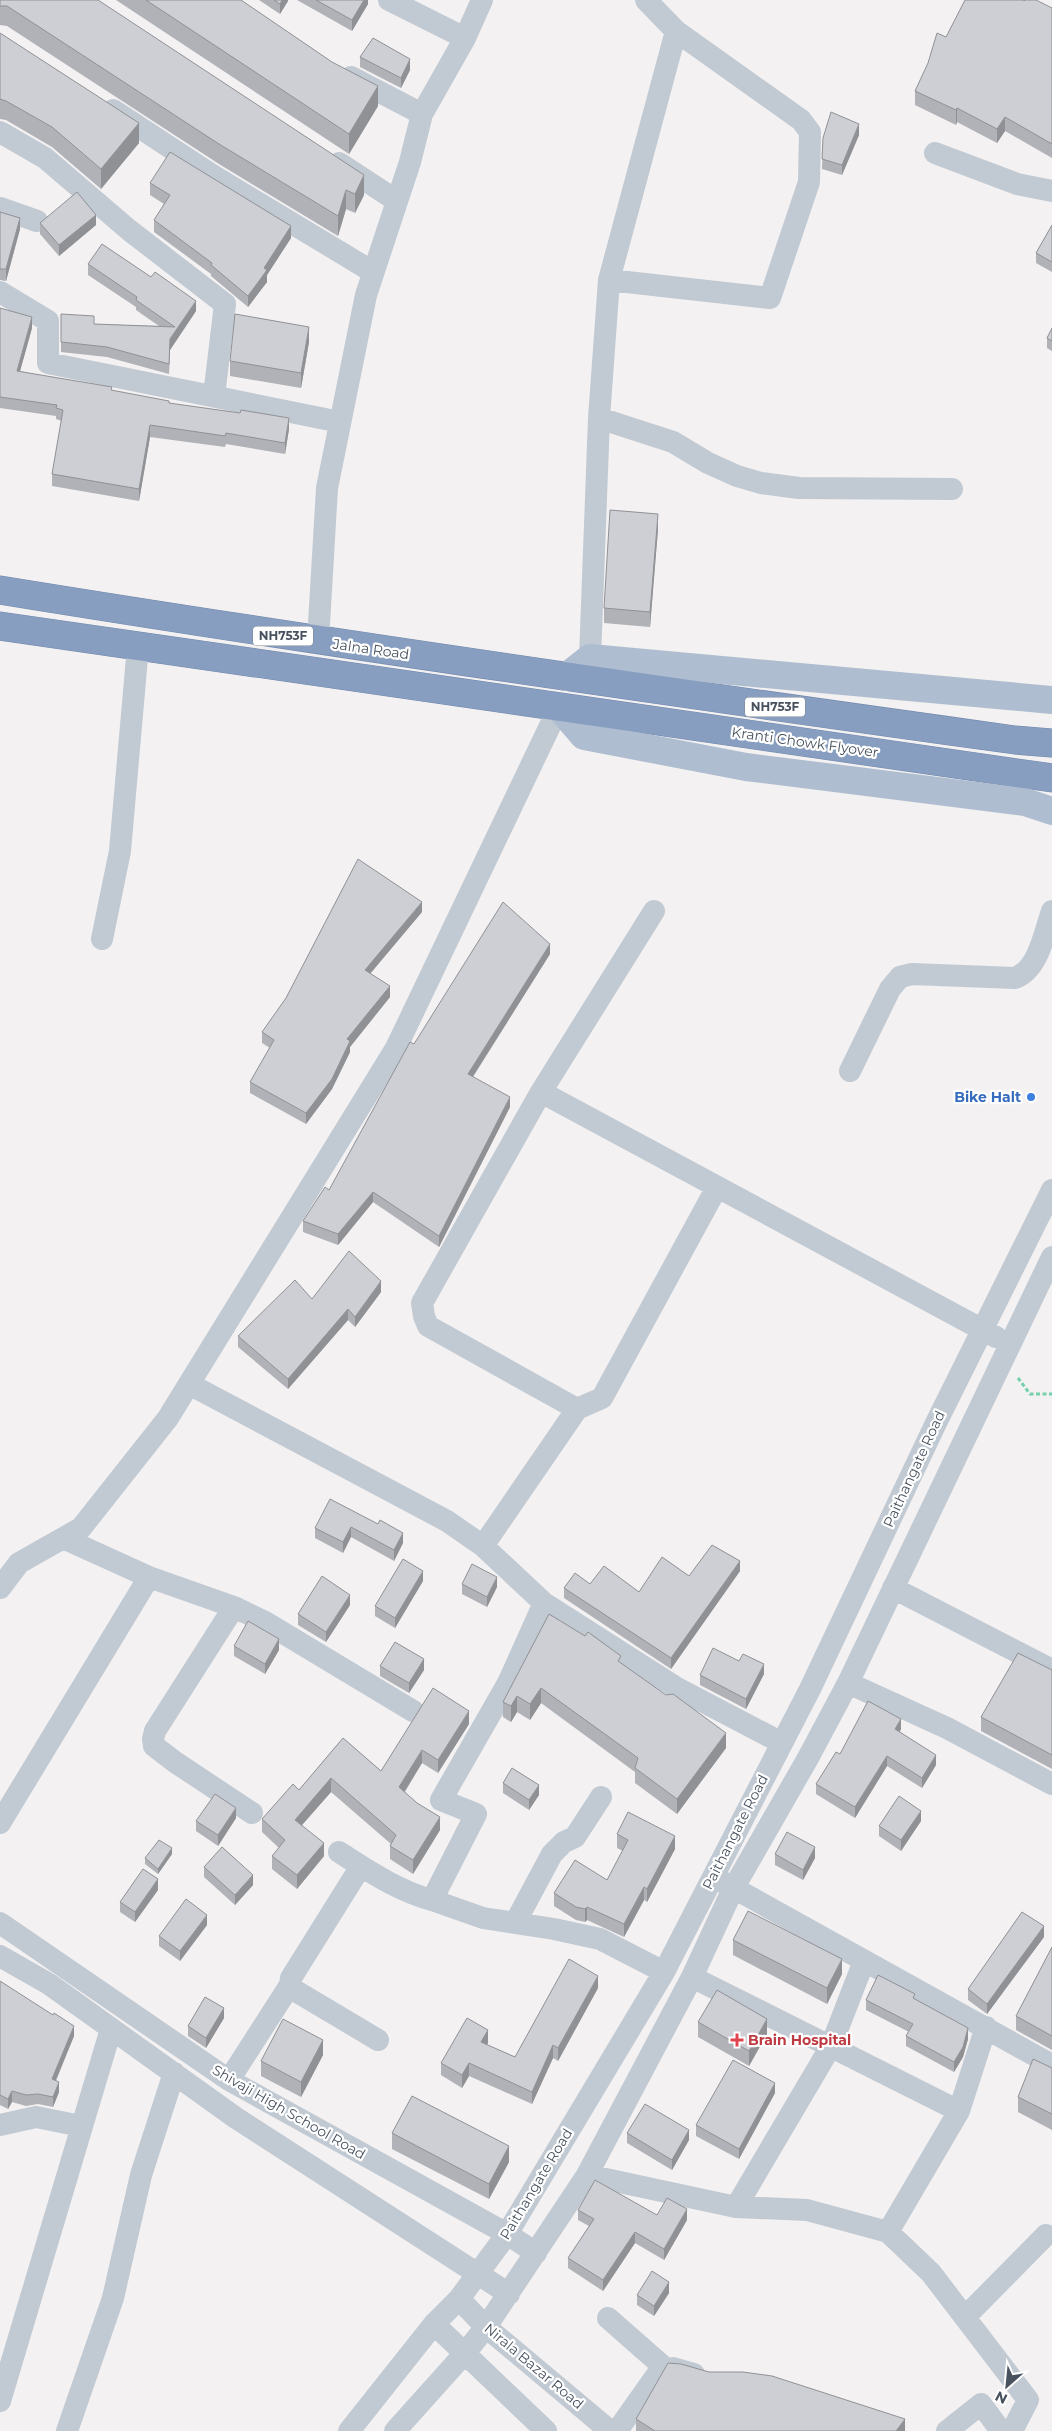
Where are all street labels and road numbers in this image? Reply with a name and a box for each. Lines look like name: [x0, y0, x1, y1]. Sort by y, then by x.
road number: NH753F: [253, 626, 313, 646]
street label: Jalna Road: [331, 635, 410, 663]
road number: NH753F: [745, 698, 805, 716]
street label: Kranti Chowk Flyover: [730, 723, 880, 761]
street label: Paithangate Road: [879, 1408, 949, 1530]
street label: Paithangate Road: [698, 1772, 772, 1892]
street label: Shivaji High School Road: [209, 2061, 369, 2163]
street label: Paithangate Road: [496, 2125, 576, 2243]
street label: Nirala Bazar Road: [481, 2319, 587, 2413]

